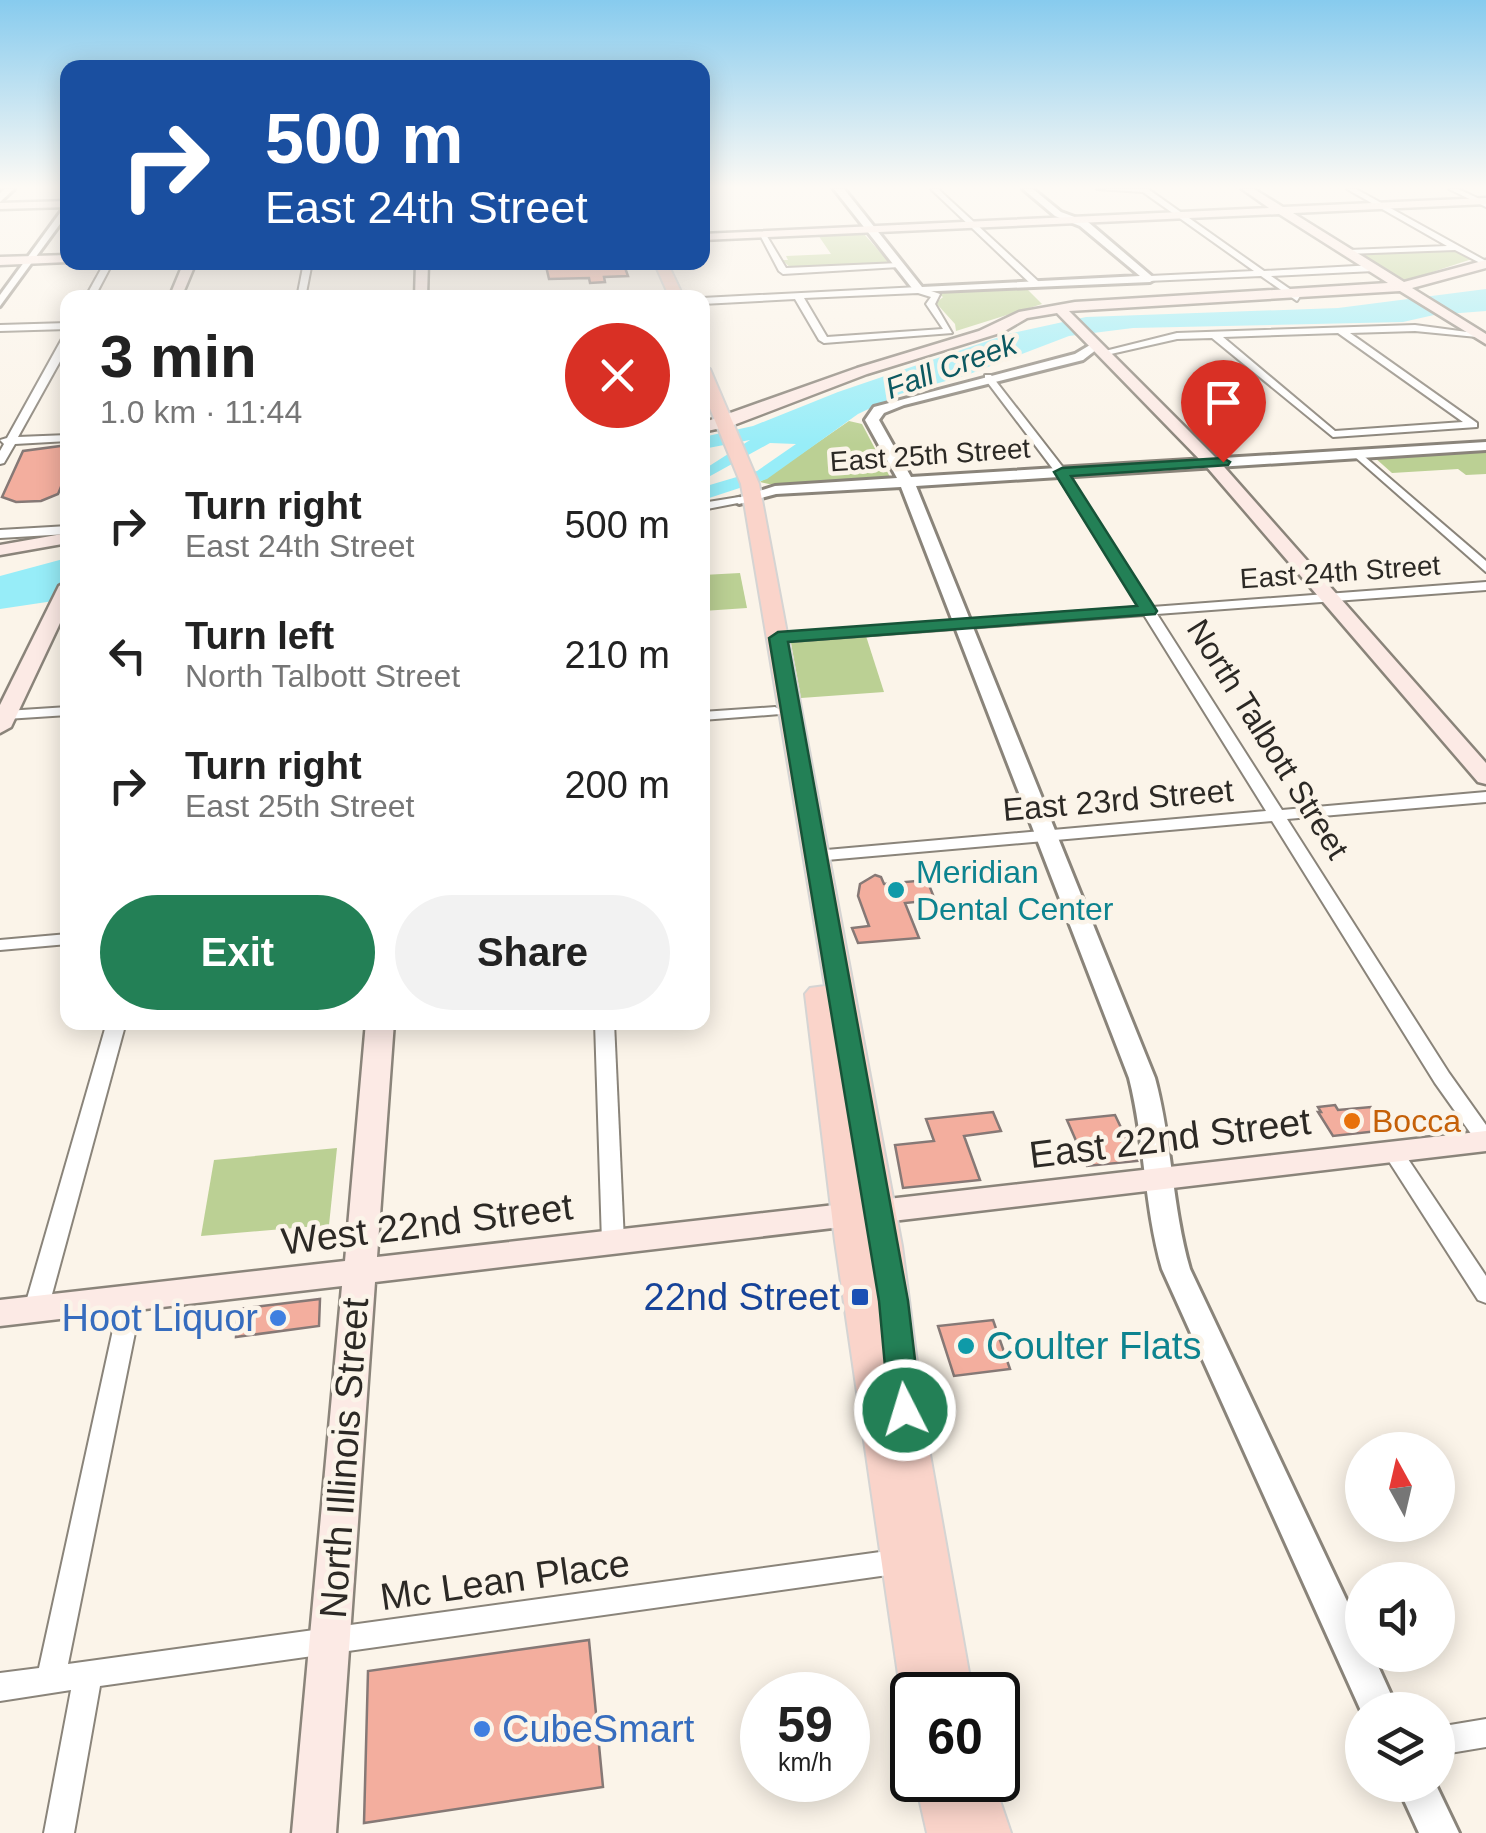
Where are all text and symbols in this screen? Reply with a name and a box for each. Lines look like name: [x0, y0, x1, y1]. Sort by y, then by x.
icon: right: [100, 100, 230, 230]
text: 500 m: [265, 100, 463, 178]
text: East 24th Street: [265, 182, 588, 233]
text: 3 min: [100, 323, 257, 390]
button: close: [565, 323, 670, 428]
water label: Fall Creek: [881, 326, 1023, 405]
pin: [1181, 360, 1266, 463]
icon: arrive: [1196, 375, 1251, 430]
text: 1.0 km · 11:44: [100, 394, 302, 430]
street label: East 25th Street: [829, 433, 1031, 477]
text: Turn right: [185, 485, 362, 527]
icon: right: [100, 498, 155, 553]
text: 500 m: [564, 504, 670, 546]
text: East 24th Street: [185, 528, 414, 564]
street label: East 24th Street: [1239, 550, 1441, 594]
street label: North Talbott Street: [1180, 613, 1356, 865]
text: Turn left: [185, 615, 334, 657]
icon: left: [100, 628, 155, 683]
text: 210 m: [564, 634, 670, 676]
text: North Talbott Street: [185, 658, 460, 694]
text: Turn right: [185, 745, 362, 787]
icon: right: [100, 758, 155, 813]
text: 200 m: [564, 764, 670, 806]
street label: East 23rd Street: [1001, 772, 1235, 828]
text: East 25th Street: [185, 788, 414, 824]
place label: Meridian Dental Center: [916, 854, 1114, 927]
marker: Meridian Dental Center: [885, 879, 907, 901]
button: Exit: [100, 895, 375, 1010]
button: Share: [395, 895, 670, 1010]
street label: East 22nd Street: [1027, 1100, 1313, 1176]
place label: Bocca: [1372, 1103, 1461, 1139]
marker: Bocca: [1341, 1110, 1363, 1132]
street label: West 22nd Street: [279, 1185, 575, 1263]
place label: 22nd Street: [644, 1276, 840, 1318]
marker: 22nd Street: [849, 1286, 871, 1308]
street label: North Illinois Street: [312, 1296, 376, 1620]
place label: Hoot Liquor: [62, 1297, 258, 1339]
marker: Hoot Liquor: [267, 1307, 289, 1329]
place label: Coulter Flats: [986, 1325, 1201, 1367]
marker: Coulter Flats: [955, 1335, 977, 1357]
position arrow: [853, 1358, 957, 1462]
north arrow: [1345, 1432, 1455, 1542]
map controls: [1345, 1432, 1455, 1802]
street label: Mc Lean Place: [378, 1542, 632, 1618]
button: sound: [1345, 1562, 1455, 1672]
speed limit sign: 60: [890, 1672, 1020, 1802]
button: layers: [1345, 1692, 1455, 1802]
text: 59: [777, 1697, 833, 1753]
place label: CubeSmart: [502, 1708, 695, 1750]
marker: CubeSmart: [471, 1718, 493, 1740]
text: km/h: [778, 1748, 832, 1776]

